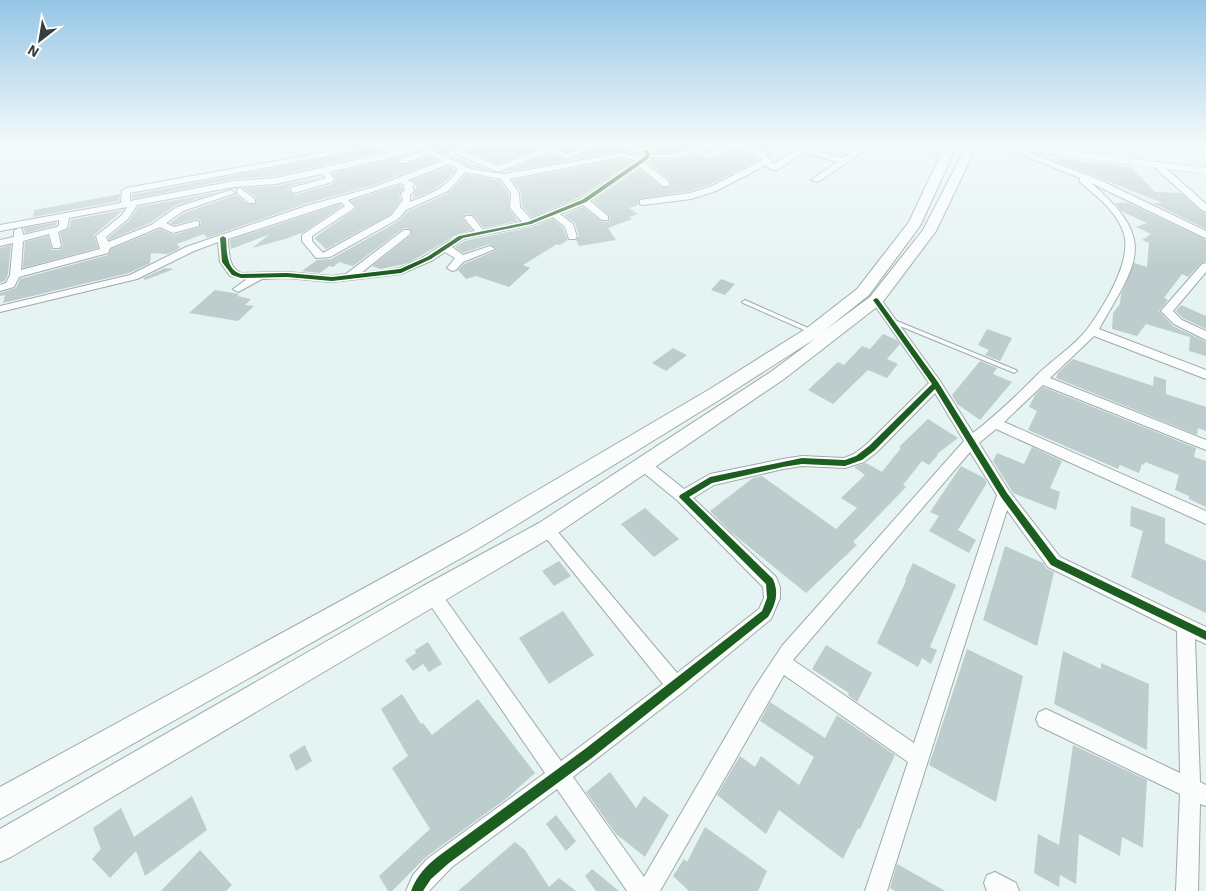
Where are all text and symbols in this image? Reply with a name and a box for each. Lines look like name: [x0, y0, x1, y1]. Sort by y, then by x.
north arrow: [15, 15, 65, 65]
text: N: [24, 41, 42, 61]

